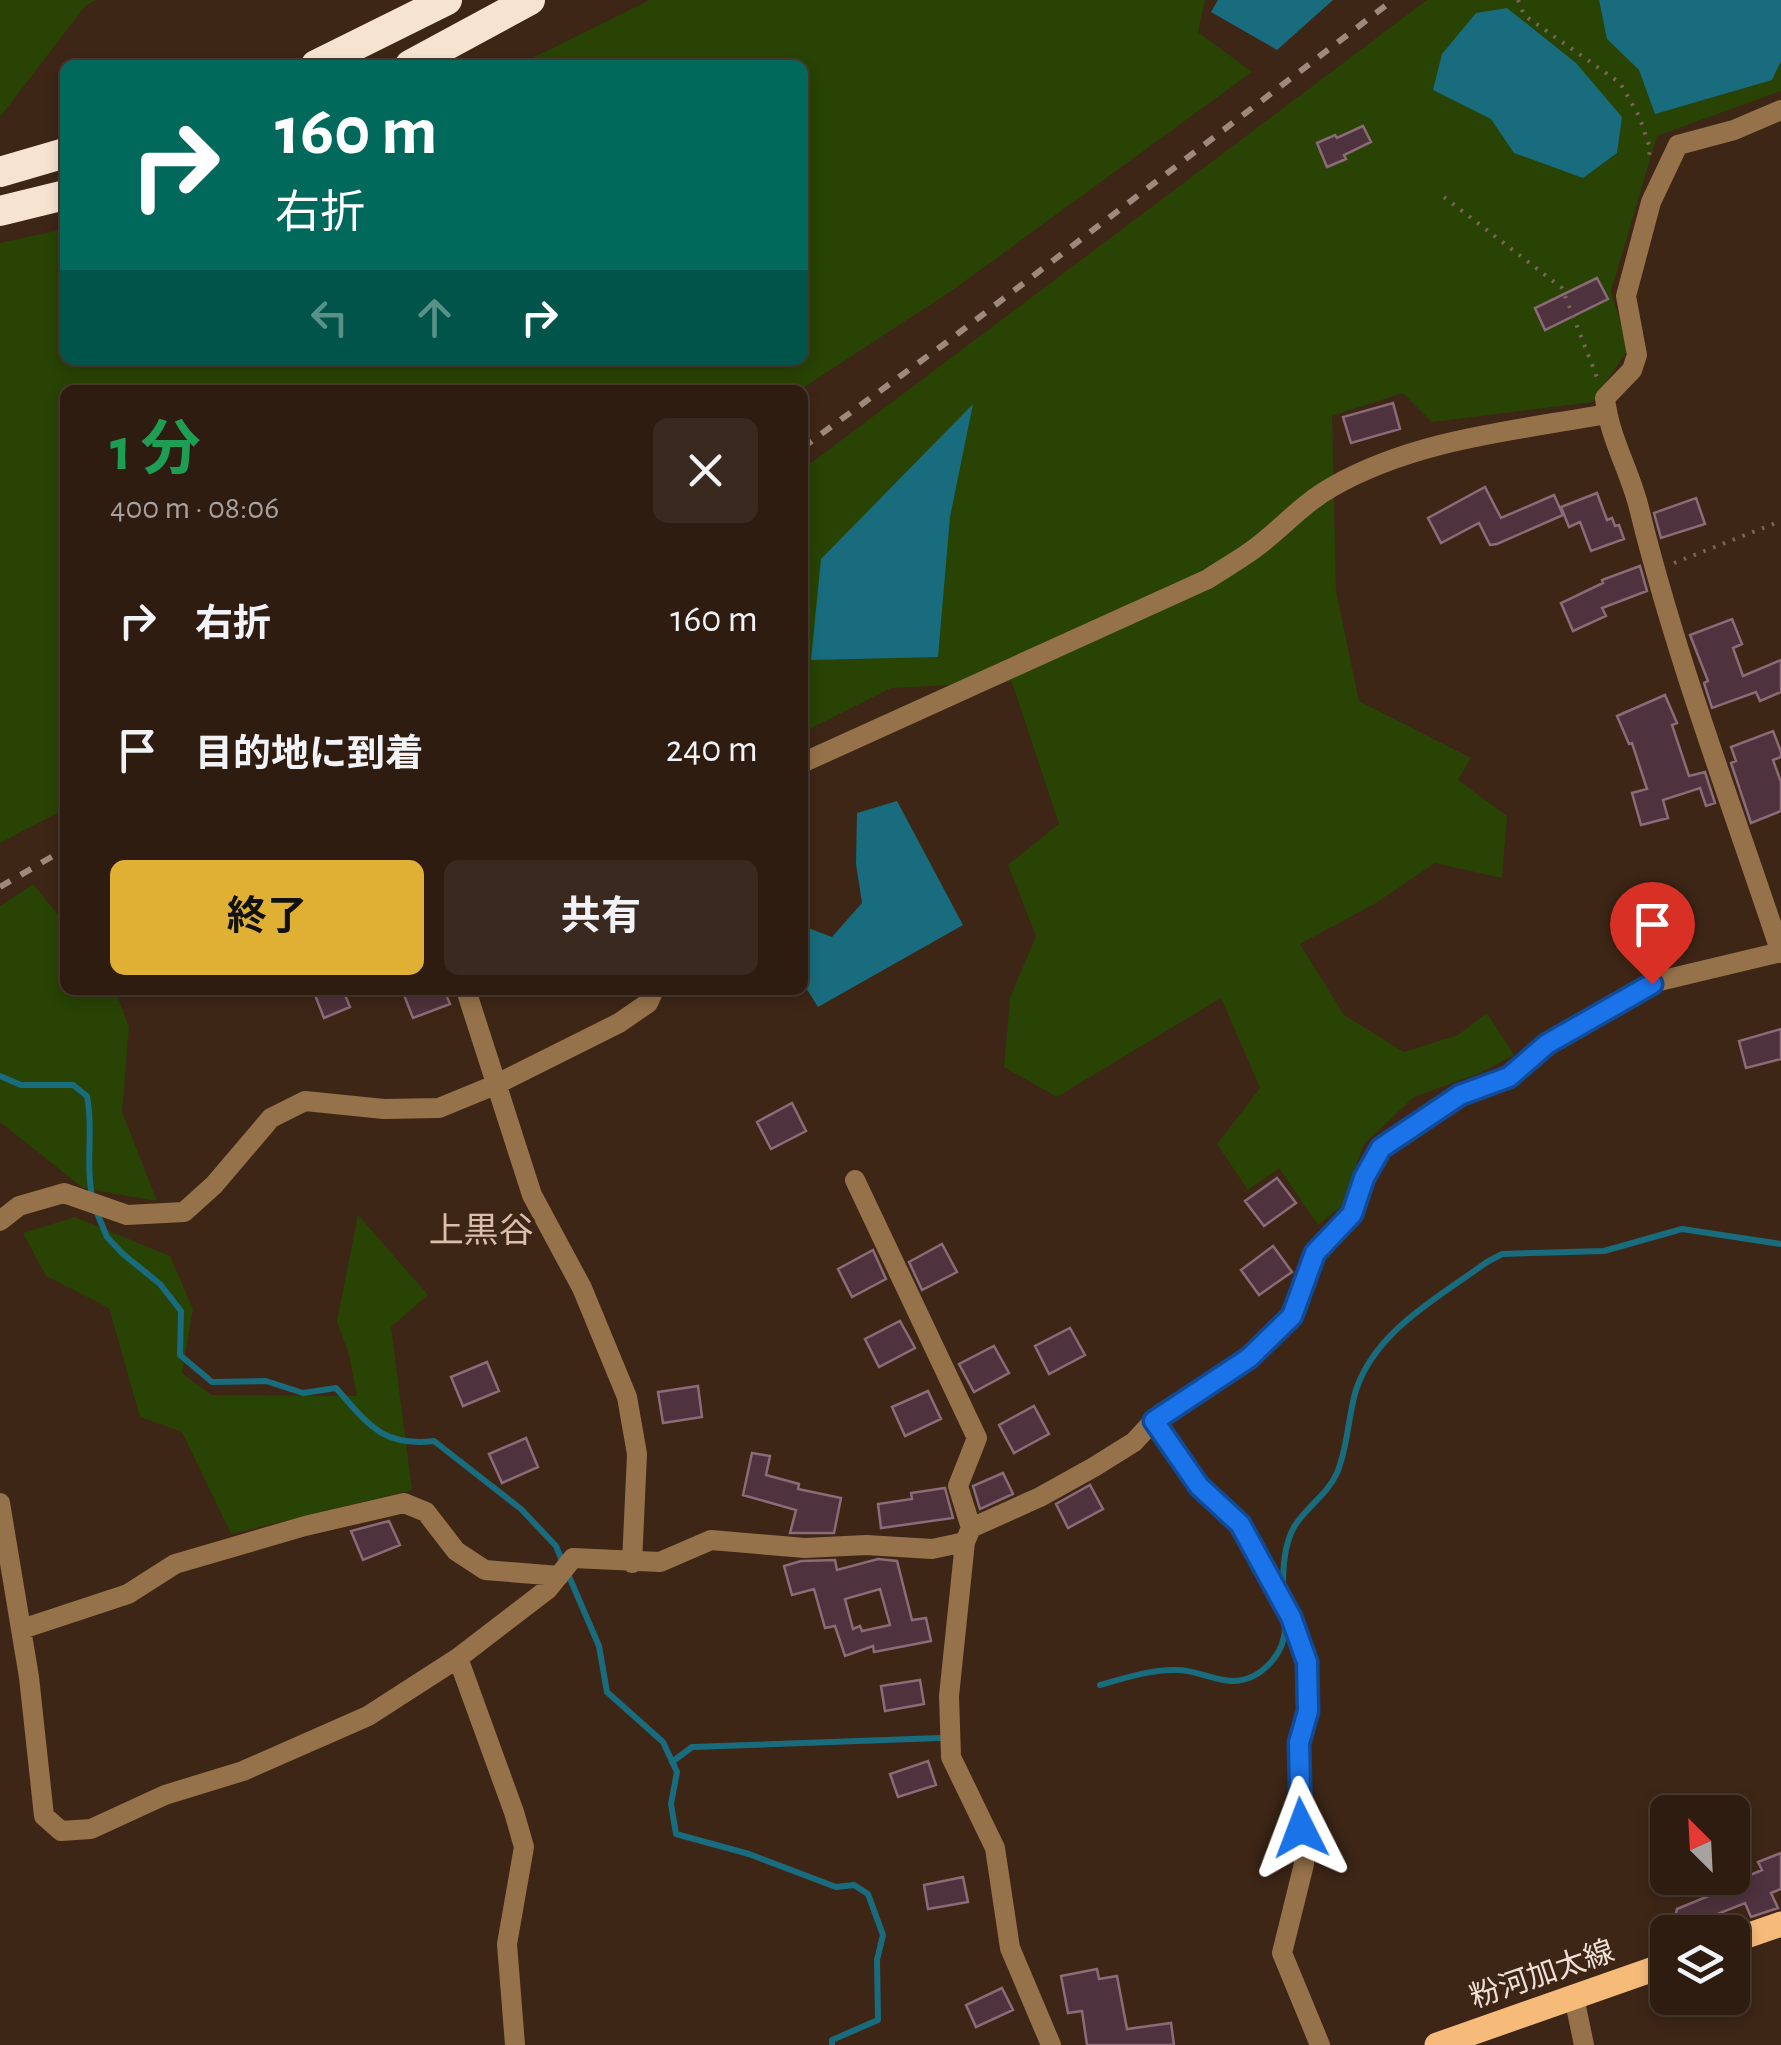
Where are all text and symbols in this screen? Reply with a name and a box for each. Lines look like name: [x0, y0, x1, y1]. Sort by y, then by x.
text: 160 m: [275, 97, 438, 167]
icon: right: [110, 100, 240, 230]
text: 右折: [275, 191, 365, 236]
icon: left: [302, 290, 357, 345]
icon: ahead: [407, 290, 462, 345]
icon: right: [512, 290, 567, 345]
button: close: [653, 418, 758, 523]
text: 1 分: [110, 421, 201, 481]
text: 400 m · 08:06: [110, 492, 279, 524]
icon: right: [110, 593, 165, 648]
text: 160 m: [670, 601, 758, 639]
text: 右折: [195, 606, 271, 644]
icon: arrive: [110, 723, 165, 778]
text: 240 m: [666, 731, 758, 769]
text: 目的地に到着: [195, 736, 423, 774]
button: 終了: [110, 860, 424, 975]
button: 共有: [444, 860, 758, 975]
pin: [1610, 882, 1695, 985]
icon: arrive: [1625, 897, 1680, 952]
district label: 上黒谷: [428, 1213, 534, 1249]
position arrow: [1249, 1776, 1353, 1880]
north arrow: [1650, 1795, 1750, 1895]
map controls: [1650, 1795, 1750, 2015]
button: layers: [1650, 1915, 1750, 2015]
street label: 粉河加太線: [1466, 1934, 1618, 2014]

